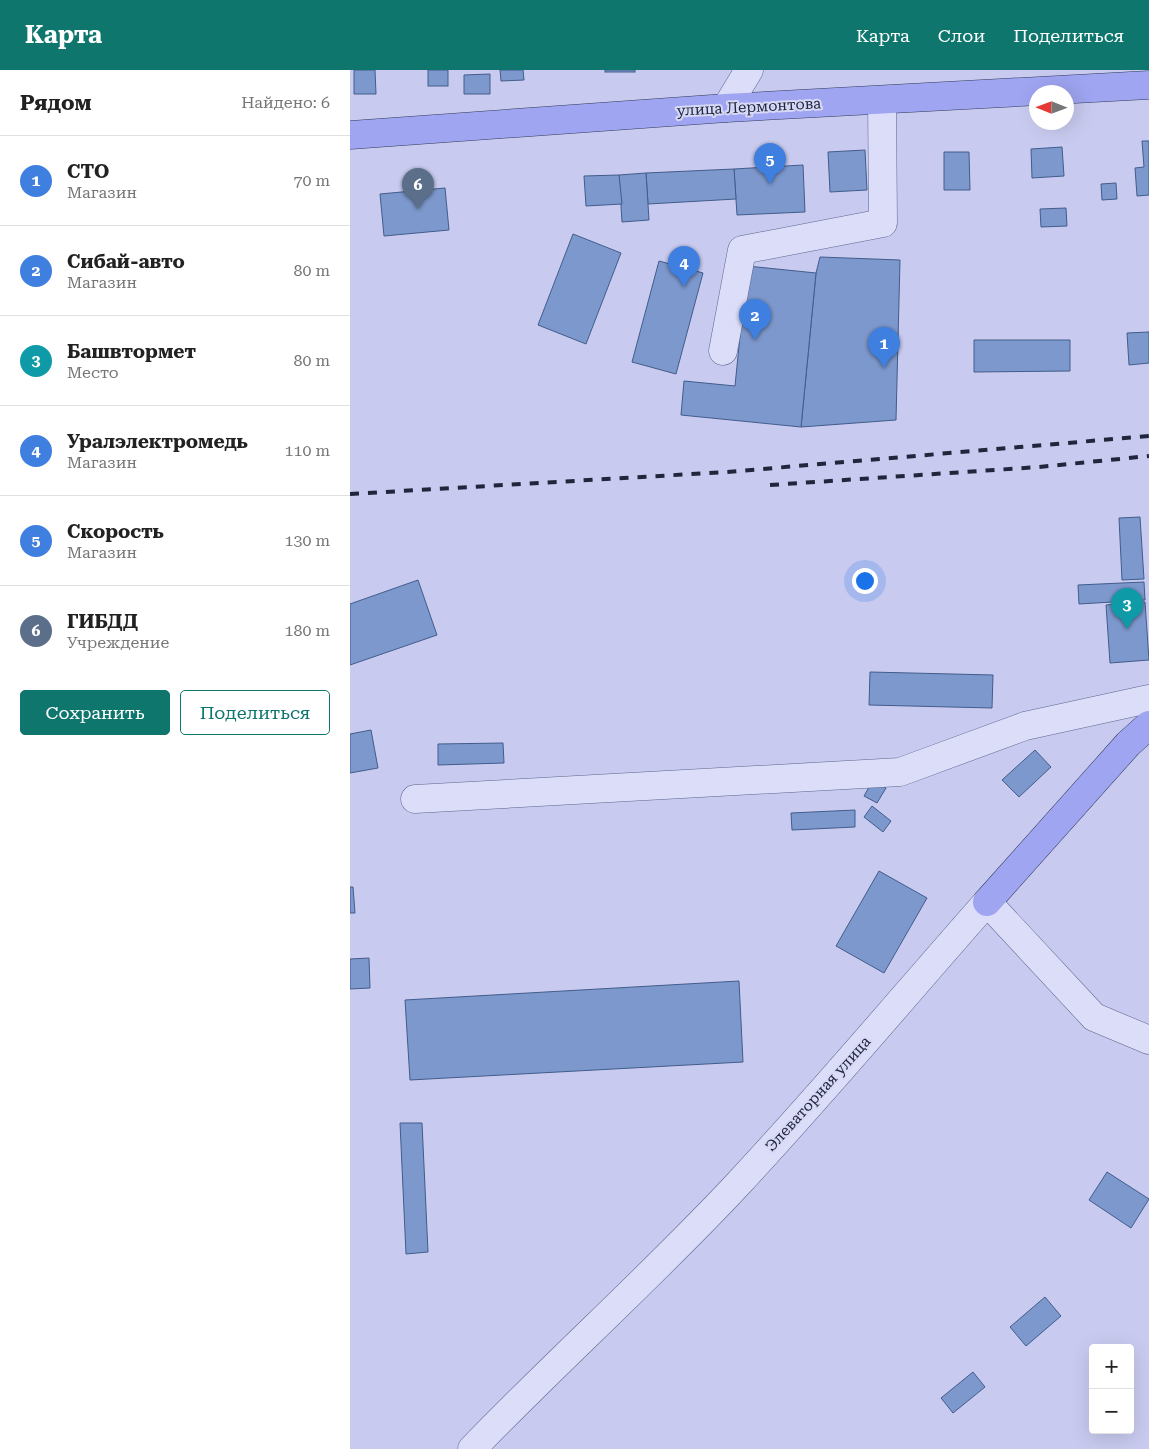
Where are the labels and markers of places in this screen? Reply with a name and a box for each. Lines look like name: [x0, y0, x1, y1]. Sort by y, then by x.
pin: 5: [754, 143, 786, 184]
pin: 6: [402, 168, 434, 209]
pin: 4: [668, 246, 700, 287]
pin: 2: [739, 299, 771, 340]
pin: 1: [868, 327, 900, 368]
pin: 3: [1111, 588, 1143, 629]

